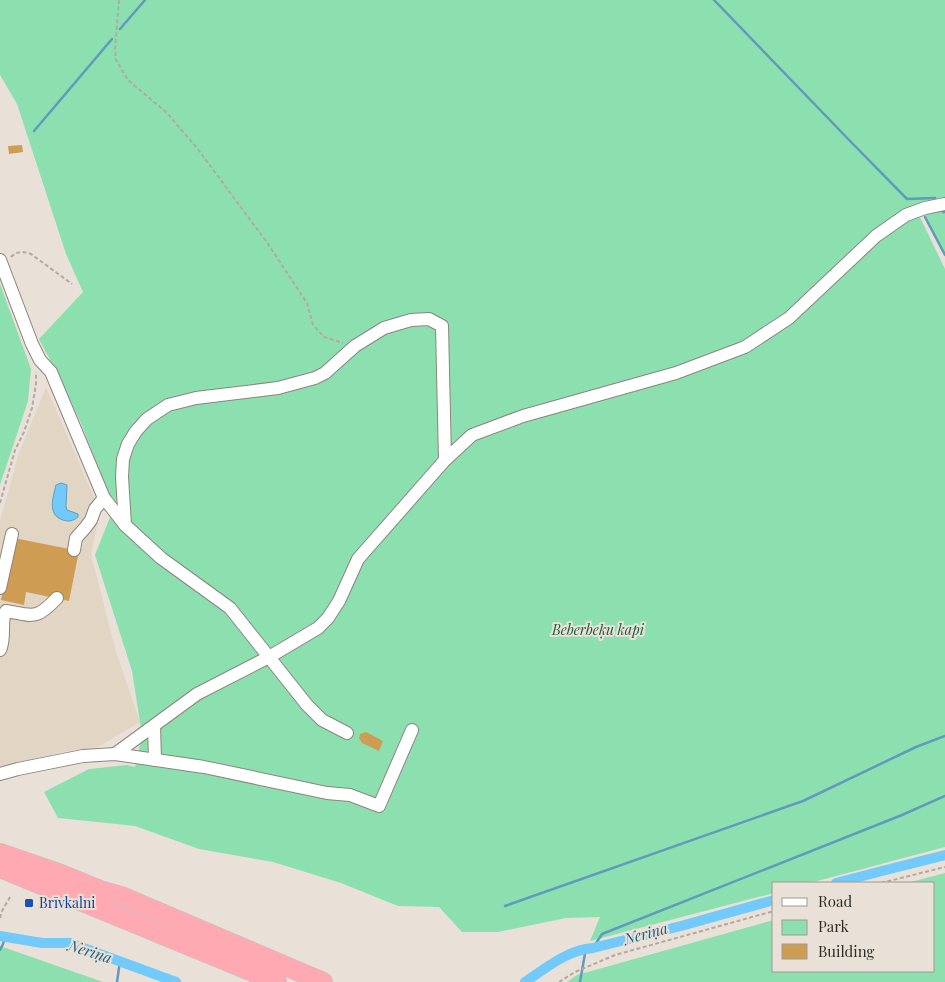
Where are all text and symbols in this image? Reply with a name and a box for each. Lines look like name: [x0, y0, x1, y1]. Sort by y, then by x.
park label: Beberbeķu kapi: [551, 620, 645, 639]
legend: [772, 882, 935, 972]
text: Road: [818, 891, 852, 911]
place label: Brīvkalni: [39, 893, 95, 912]
marker: Brīvkalni: [23, 897, 35, 909]
text: Park: [818, 916, 850, 936]
water label: Neriņa: [620, 918, 670, 949]
water label: Neriņa: [64, 934, 115, 967]
text: Building: [818, 941, 875, 961]

